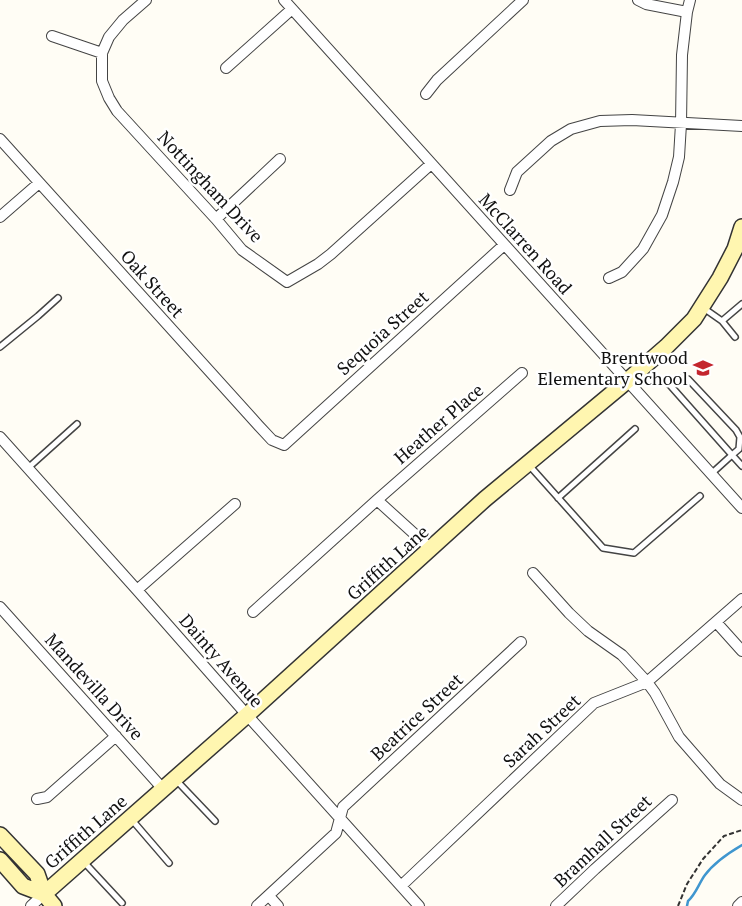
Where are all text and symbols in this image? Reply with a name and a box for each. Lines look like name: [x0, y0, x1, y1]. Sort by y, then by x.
street label: Nottingham Drive: [153, 125, 269, 247]
street label: McClarren Road: [474, 188, 578, 299]
street label: Oak Street: [116, 244, 190, 323]
street label: Sequoia Street: [331, 284, 434, 380]
place label: Brentwood Elementary School: [537, 345, 688, 390]
school or university icon: Brentwood Elementary School: [692, 357, 714, 379]
street label: Heather Place: [389, 378, 488, 469]
street label: Griffith Lane: [341, 519, 433, 605]
street label: Dainty Avenue: [174, 608, 269, 712]
street label: Mandevilla Drive: [40, 628, 149, 745]
street label: Beatrice Street: [365, 667, 468, 765]
street label: Sarah Street: [497, 688, 585, 772]
street label: Bramhall Street: [548, 788, 657, 892]
street label: Griffith Lane: [39, 789, 132, 874]

